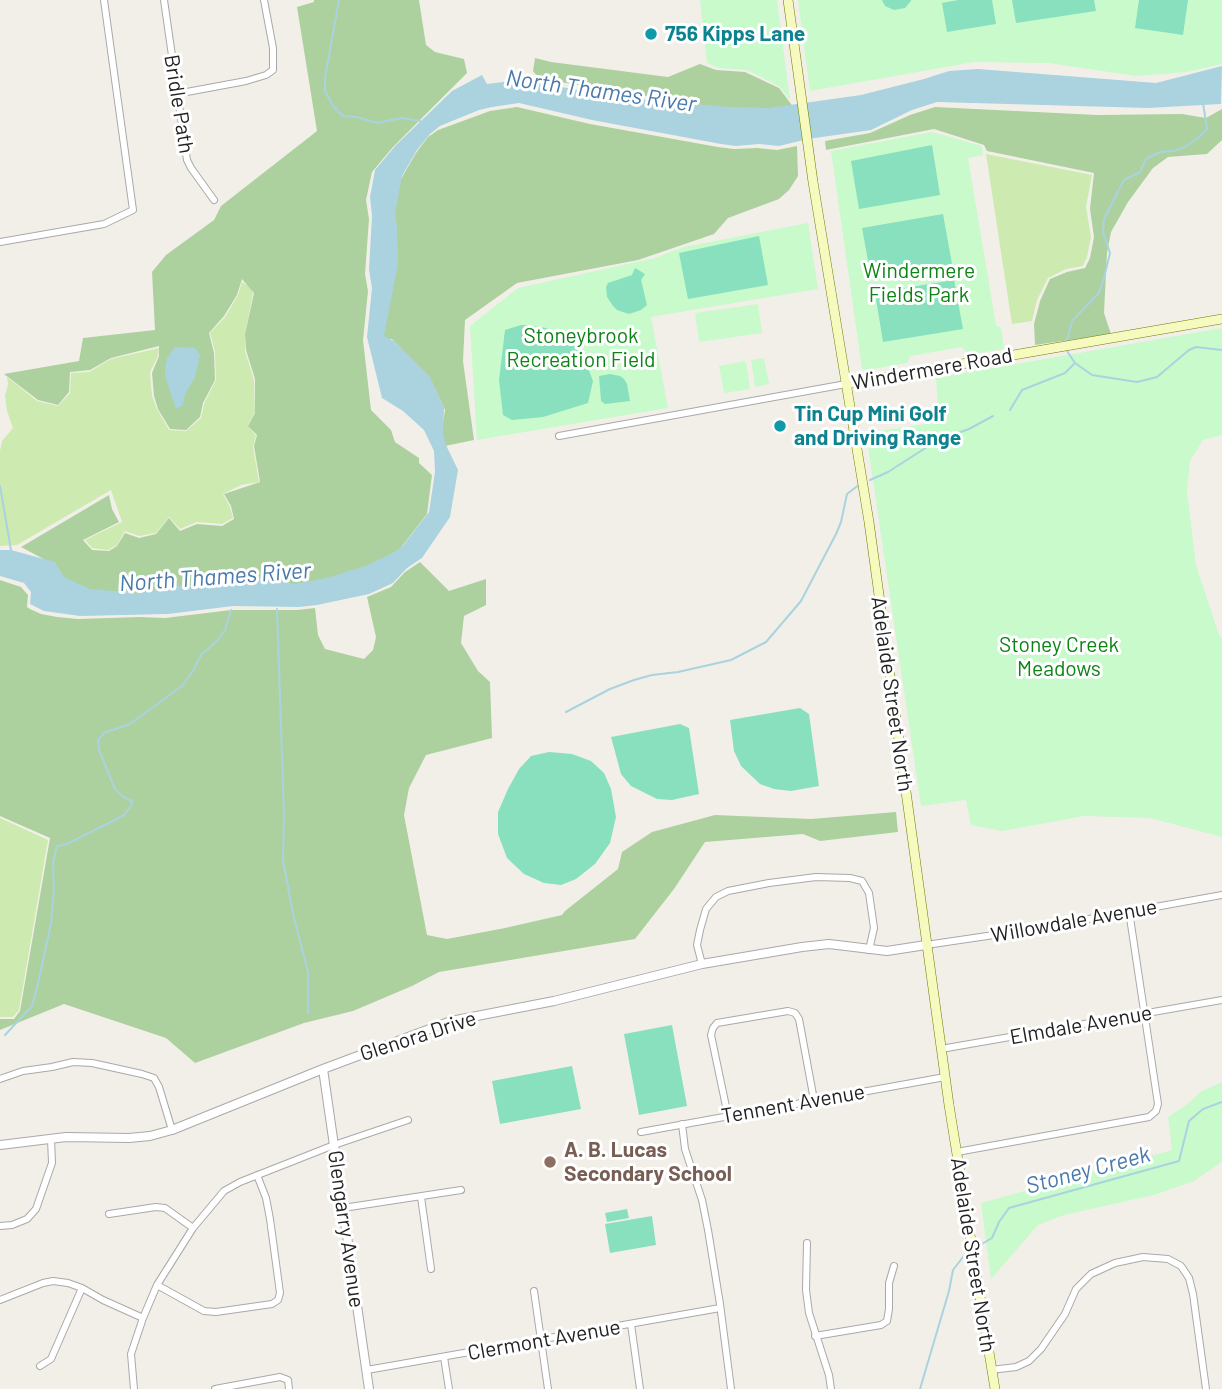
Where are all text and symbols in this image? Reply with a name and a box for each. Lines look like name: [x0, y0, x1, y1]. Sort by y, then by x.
place label: 756 Kipps Lane: [665, 21, 805, 47]
marker: 756 Kipps Lane: [643, 26, 659, 42]
street label: Bridle Path: [159, 53, 199, 155]
water label: North Thames River: [504, 64, 698, 118]
park label: Windermere Fields Park: [863, 258, 975, 308]
park label: Stoneybrook Recreation Field: [507, 323, 655, 373]
street label: Windermere Road: [850, 342, 1014, 396]
place label: Tin Cup Mini Golf and Driving Range: [794, 401, 961, 451]
marker: Tin Cup Mini Golf and Driving Range: [772, 418, 788, 434]
water label: North Thames River: [118, 557, 312, 597]
street label: Adelaide Street North: [866, 595, 918, 793]
park label: Stoney Creek Meadows: [999, 632, 1119, 682]
street label: Willowdale Avenue: [989, 894, 1159, 948]
street label: Elmdale Avenue: [1008, 1000, 1154, 1050]
street label: Glenora Drive: [357, 1005, 479, 1067]
street label: Tennent Avenue: [719, 1079, 867, 1129]
place label: A. B. Lucas Secondary School: [564, 1137, 732, 1187]
water label: Stoney Creek: [1023, 1140, 1153, 1200]
street label: Glengarry Avenue: [322, 1149, 370, 1309]
marker: A. B. Lucas Secondary School: [542, 1154, 558, 1170]
street label: Adelaide Street North: [945, 1156, 1001, 1354]
street label: Clermont Avenue: [465, 1314, 623, 1366]

